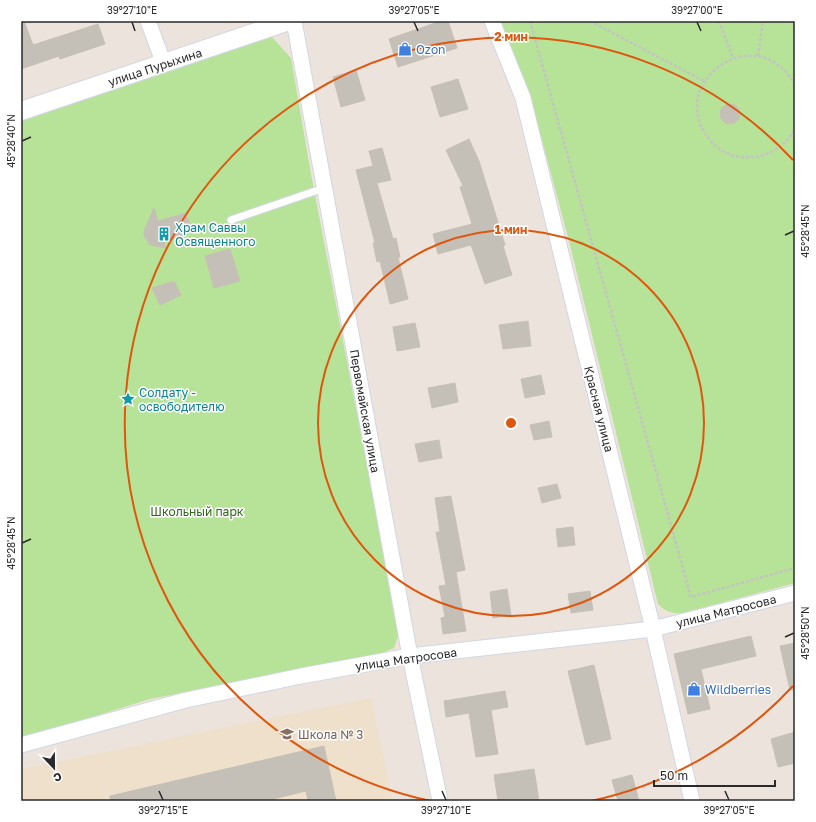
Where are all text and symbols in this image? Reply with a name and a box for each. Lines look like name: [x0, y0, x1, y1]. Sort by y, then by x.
text: 39°27'10"E: [107, 4, 157, 16]
text: 39°27'05"E: [388, 4, 440, 16]
text: 39°27'00"E: [671, 4, 723, 16]
text: 2 мин: [494, 29, 528, 44]
shop icon: Ozon: [397, 41, 413, 57]
place label: Ozon: [416, 42, 445, 57]
street label: улица Пурыхина: [106, 45, 204, 89]
text: 45°28'40"N: [5, 114, 17, 168]
text: 45°28'45"N: [799, 204, 811, 258]
place label: Храм Саввы Освященного: [175, 220, 256, 249]
text: 1 мин: [495, 222, 527, 237]
building icon: Храм Саввы Освященного: [156, 226, 172, 242]
street label: Первомайская улица: [347, 348, 383, 474]
street label: Красная улица: [581, 364, 617, 454]
place label: Солдату - освободителю: [139, 385, 224, 414]
place icon: Солдату - освободителю: [120, 391, 136, 407]
centre of rings: [504, 416, 518, 430]
park label: Школьный парк: [150, 504, 244, 519]
text: 45°28'45"N: [5, 516, 17, 570]
street label: улица Матросова: [674, 591, 778, 631]
text: 45°28'50"N: [799, 606, 811, 660]
street label: улица Матросова: [354, 644, 458, 674]
shop icon: Wildberries: [686, 681, 702, 697]
place label: Wildberries: [705, 682, 771, 697]
school or university icon: Школа № 3: [279, 726, 295, 742]
place label: Школа № 3: [298, 727, 363, 742]
north arrow: [34, 748, 74, 788]
scale bar: [654, 762, 775, 788]
text: 50 m: [660, 768, 688, 783]
text: С: [52, 770, 64, 785]
text: 39°27'15"E: [138, 804, 188, 816]
text: 39°27'10"E: [421, 804, 471, 816]
text: 39°27'05"E: [703, 804, 755, 816]

